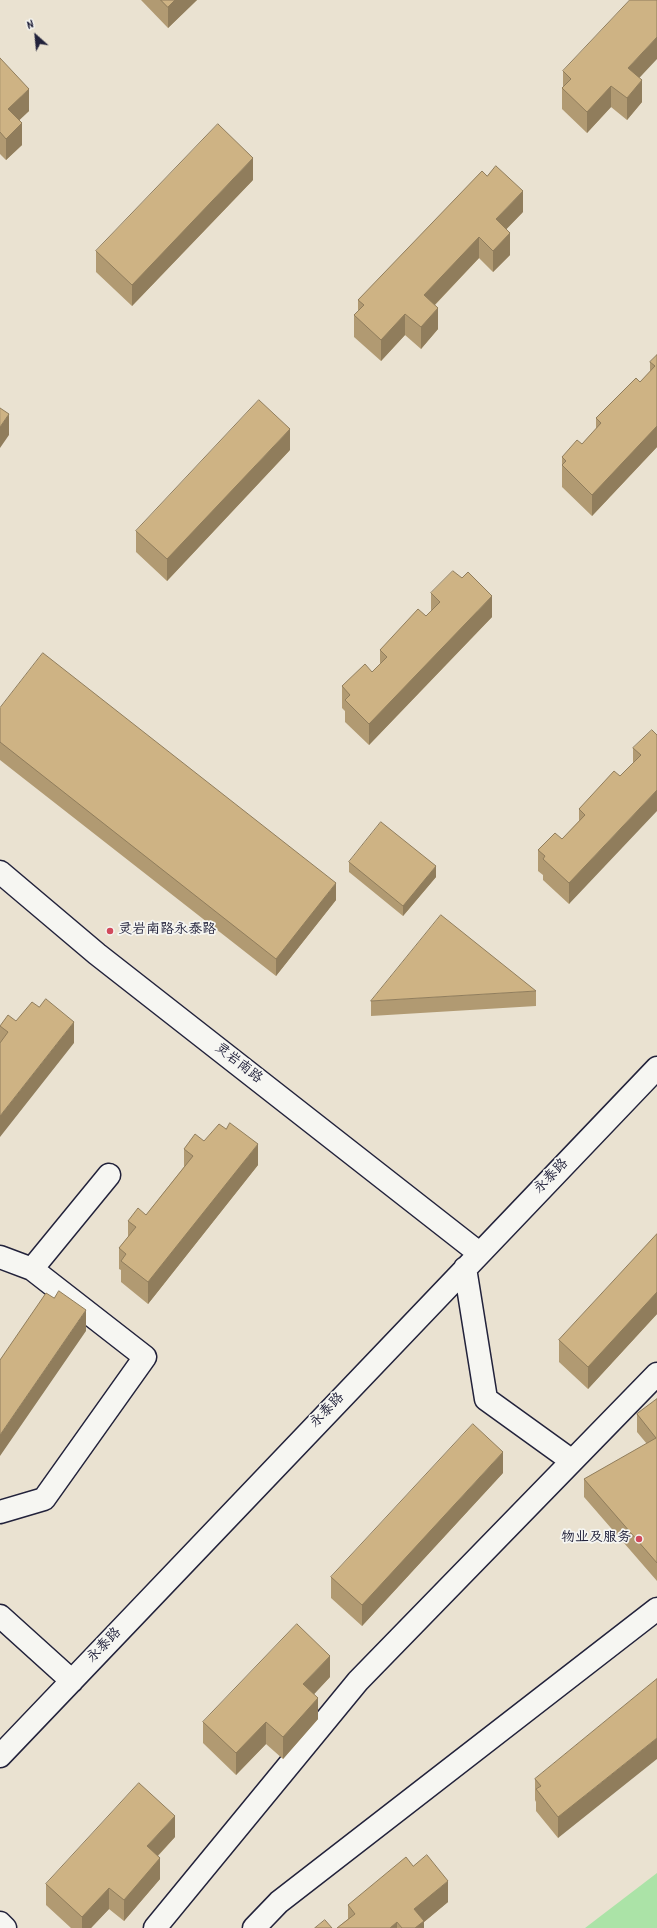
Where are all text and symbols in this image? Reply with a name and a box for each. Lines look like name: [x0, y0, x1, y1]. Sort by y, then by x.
north arrow: [16, 16, 56, 56]
text: N: [23, 16, 38, 35]
place label: 灵岩南路永泰路: [118, 923, 216, 939]
marker: 灵岩南路永泰路: [105, 926, 115, 936]
street label: 灵岩南路: [211, 1040, 265, 1088]
street label: 永泰路: [531, 1156, 573, 1198]
street label: 永泰路: [307, 1390, 349, 1432]
place label: 物业及服务: [561, 1531, 631, 1547]
marker: 物业及服务: [634, 1534, 644, 1544]
street label: 永泰路: [84, 1625, 126, 1667]

